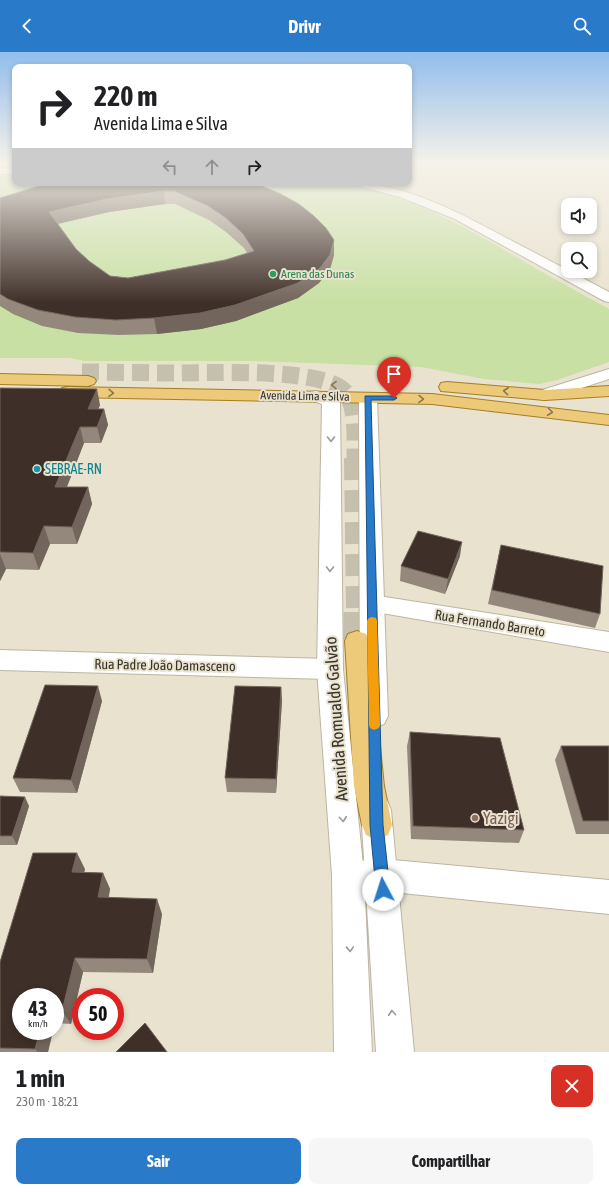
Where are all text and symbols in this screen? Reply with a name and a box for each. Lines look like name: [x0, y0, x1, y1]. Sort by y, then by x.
icon: back: [16, 15, 38, 37]
icon: search: [571, 15, 593, 37]
text: Drivr: [288, 16, 321, 37]
icon: right: [28, 80, 80, 132]
text: 220 m: [94, 80, 157, 112]
text: Avenida Lima e Silva: [94, 113, 228, 134]
icon: left: [159, 156, 181, 178]
icon: ahead: [201, 156, 223, 178]
icon: right: [243, 156, 265, 178]
map controls: [561, 198, 597, 278]
button: sound: [561, 198, 597, 234]
button: search: [561, 242, 597, 278]
place label: Arena das Dunas: [281, 267, 354, 281]
marker: Arena das Dunas: [268, 269, 278, 279]
pin: [377, 357, 411, 398]
icon: arrive: [383, 363, 405, 385]
one-way arrow: [331, 381, 337, 389]
one-way arrow: [503, 387, 509, 396]
street label: Avenida Lima e Silva: [260, 388, 350, 404]
one-way arrow: [108, 389, 114, 397]
one-way arrow: [418, 394, 424, 403]
one-way arrow: [547, 407, 553, 416]
one-way arrow: [327, 436, 335, 442]
place label: SEBRAE-RN: [45, 461, 102, 477]
marker: SEBRAE-RN: [32, 464, 42, 474]
one-way arrow: [326, 566, 334, 572]
street label: Rua Fernando Barreto: [434, 606, 546, 640]
street label: Avenida Romualdo Galvão: [320, 636, 352, 802]
street label: Rua Padre João Damasceno: [94, 656, 236, 674]
place label: Yazigi: [483, 808, 519, 828]
marker: Yazigi: [470, 813, 480, 823]
one-way arrow: [338, 816, 347, 822]
position arrow: [362, 869, 404, 911]
one-way arrow: [346, 946, 354, 952]
speed limit sign: 50: [72, 988, 124, 1040]
text: 43: [29, 997, 47, 1020]
one-way arrow: [388, 1010, 397, 1016]
text: km/h: [28, 1018, 48, 1029]
text: 1 min: [16, 1065, 65, 1092]
button: close: [551, 1065, 593, 1107]
text: 230 m · 18:21: [16, 1094, 79, 1109]
button: Sair: [16, 1138, 301, 1184]
button: Compartilhar: [309, 1138, 593, 1184]

